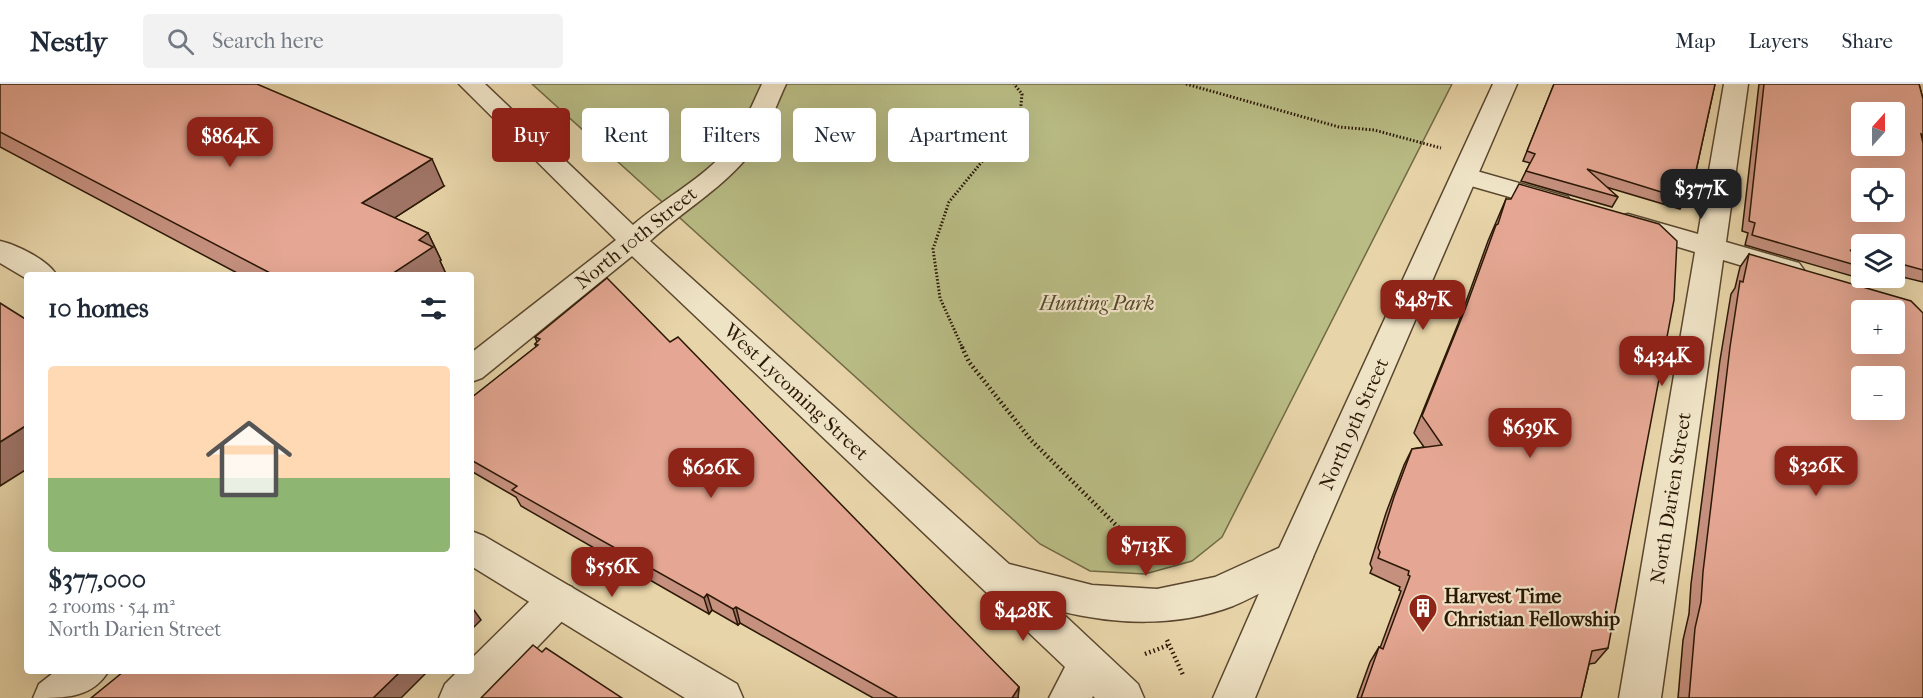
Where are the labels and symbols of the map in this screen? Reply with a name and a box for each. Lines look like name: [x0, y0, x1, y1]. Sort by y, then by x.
north arrow: [1851, 102, 1905, 156]
pin: $864K: [188, 117, 272, 168]
pin: $377K: [1659, 169, 1743, 220]
street label: North 10th Street: [571, 182, 701, 294]
pin: $487K: [1381, 280, 1465, 331]
park label: Hunting Park: [1038, 292, 1155, 315]
street label: West Lycoming Street: [718, 318, 873, 465]
pin: $434K: [1620, 336, 1704, 387]
street label: North 9th Street: [1315, 354, 1393, 494]
pin: $639K: [1488, 408, 1572, 459]
street label: North Darien Street: [1646, 411, 1696, 585]
pin: $326K: [1774, 446, 1858, 497]
pin: $626K: [669, 448, 753, 499]
pin: $713K: [1104, 526, 1188, 577]
pin: $556K: [570, 547, 654, 598]
place label: Harvest Time Christian Fellowship: [1444, 585, 1620, 631]
pin: $428K: [981, 591, 1065, 642]
building icon: Harvest Time Christian Fellowship: [1407, 592, 1439, 634]

